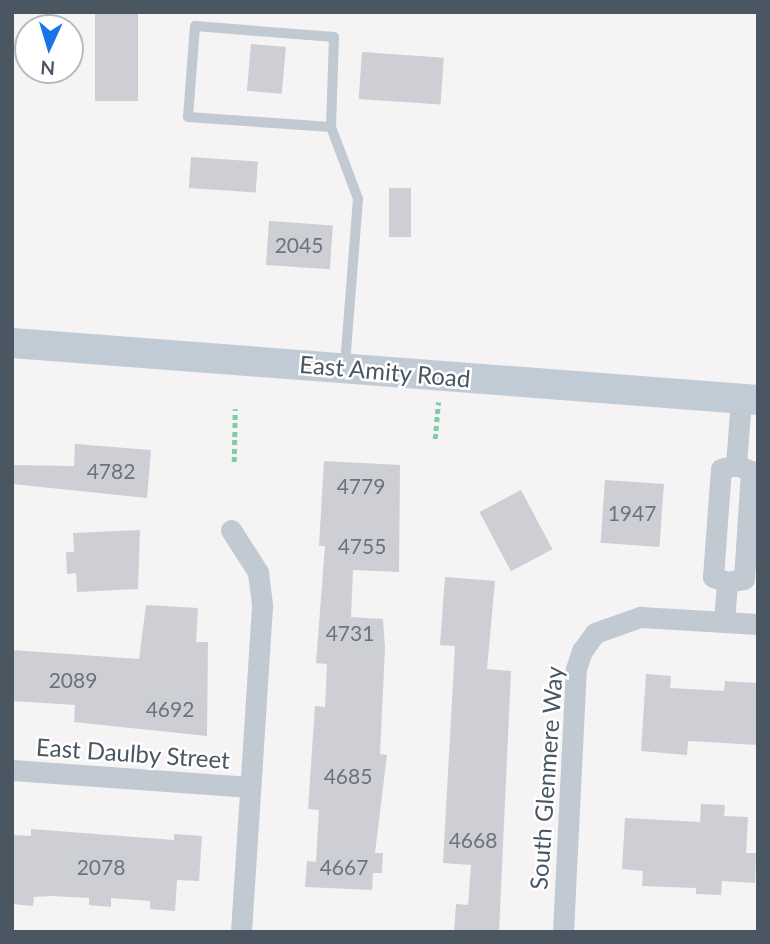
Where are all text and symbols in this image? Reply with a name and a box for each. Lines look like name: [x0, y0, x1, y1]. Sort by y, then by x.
north arrow: [14, 14, 84, 84]
text: N: [40, 56, 56, 80]
house number: 2045: [275, 232, 323, 258]
street label: East Amity Road: [298, 349, 472, 393]
house number: 4782: [87, 458, 135, 484]
house number: 4779: [337, 473, 385, 499]
house number: 1947: [608, 500, 656, 526]
house number: 4755: [338, 533, 386, 559]
house number: 4731: [326, 620, 374, 646]
street label: South Glenmere Way: [524, 665, 568, 891]
house number: 2089: [49, 667, 97, 693]
house number: 4692: [146, 696, 194, 722]
street label: East Daulby Street: [35, 732, 231, 774]
house number: 4685: [324, 763, 372, 789]
house number: 4668: [449, 827, 497, 853]
house number: 2078: [77, 854, 125, 880]
house number: 4667: [320, 854, 368, 880]

